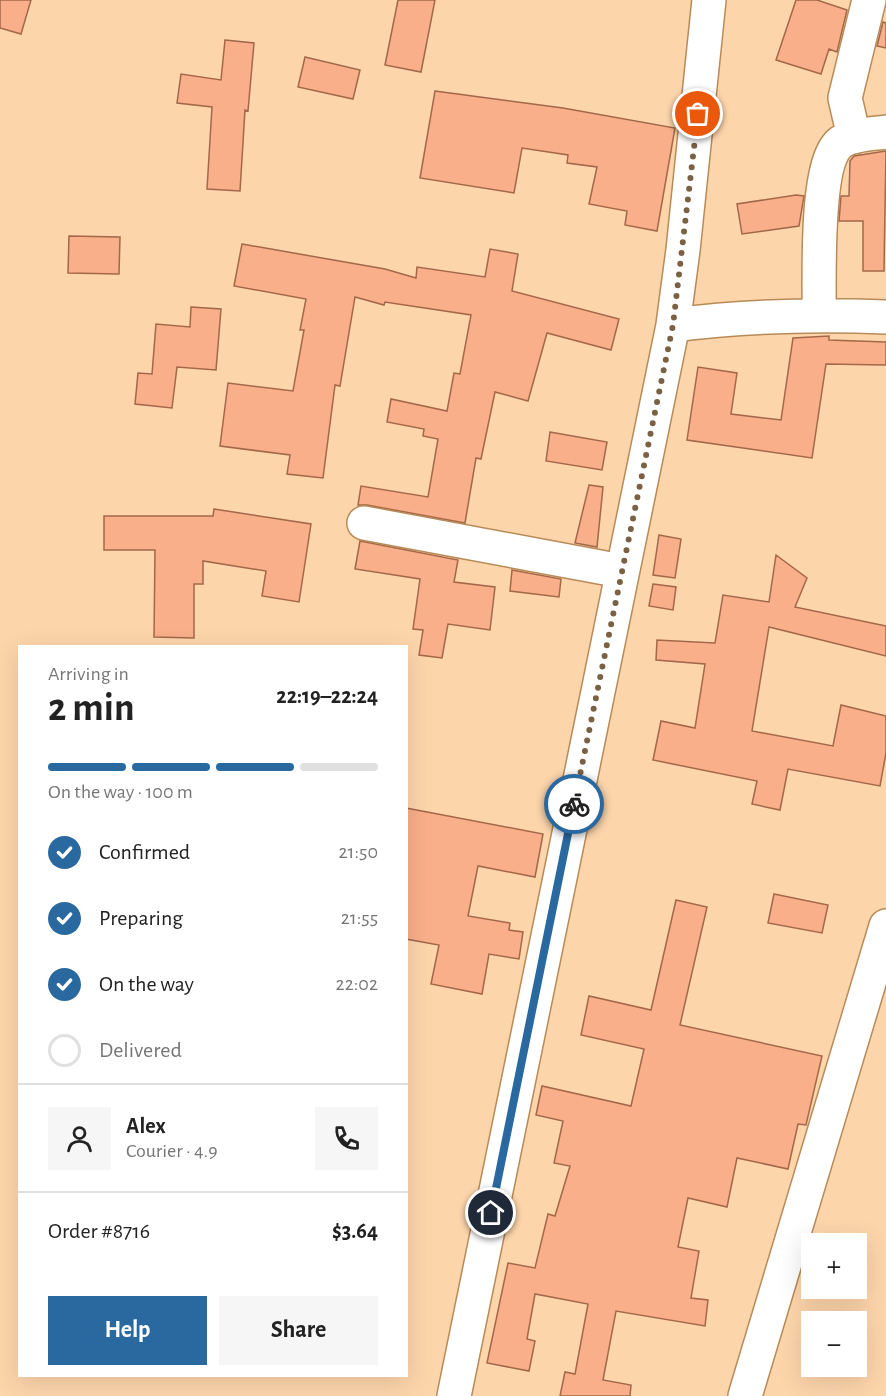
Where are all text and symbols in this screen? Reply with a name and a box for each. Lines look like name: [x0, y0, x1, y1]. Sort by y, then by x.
pin: [672, 88, 723, 139]
icon: bag: [681, 97, 714, 130]
text: Arriving in: [48, 664, 129, 684]
text: 22:19–22:24: [276, 685, 378, 707]
text: 2 min: [48, 689, 135, 728]
courier: [544, 774, 604, 834]
text: On the way · 100 m: [48, 782, 193, 802]
icon: bike: [558, 788, 591, 821]
icon: check: [48, 836, 81, 869]
text: Confirmed: [99, 841, 190, 863]
text: 21:50: [339, 842, 378, 862]
icon: check: [48, 902, 81, 935]
text: Preparing: [99, 907, 183, 929]
text: 21:55: [341, 908, 378, 928]
icon: check: [48, 968, 81, 1001]
text: On the way: [99, 973, 194, 995]
text: 22:02: [336, 974, 378, 994]
text: Delivered: [99, 1039, 182, 1061]
button: person: [48, 1107, 111, 1170]
button: phone: [315, 1107, 378, 1170]
text: Alex: [126, 1115, 166, 1137]
text: Courier · 4.9: [126, 1141, 218, 1161]
pin: [465, 1187, 516, 1238]
icon: home: [474, 1196, 507, 1229]
text: Order #8716: [48, 1220, 150, 1242]
text: $3.64: [332, 1220, 378, 1242]
map controls: [801, 1233, 867, 1377]
button: +: [801, 1233, 867, 1299]
button: Help: [48, 1296, 207, 1365]
button: Share: [219, 1296, 378, 1365]
button: −: [801, 1311, 867, 1377]

